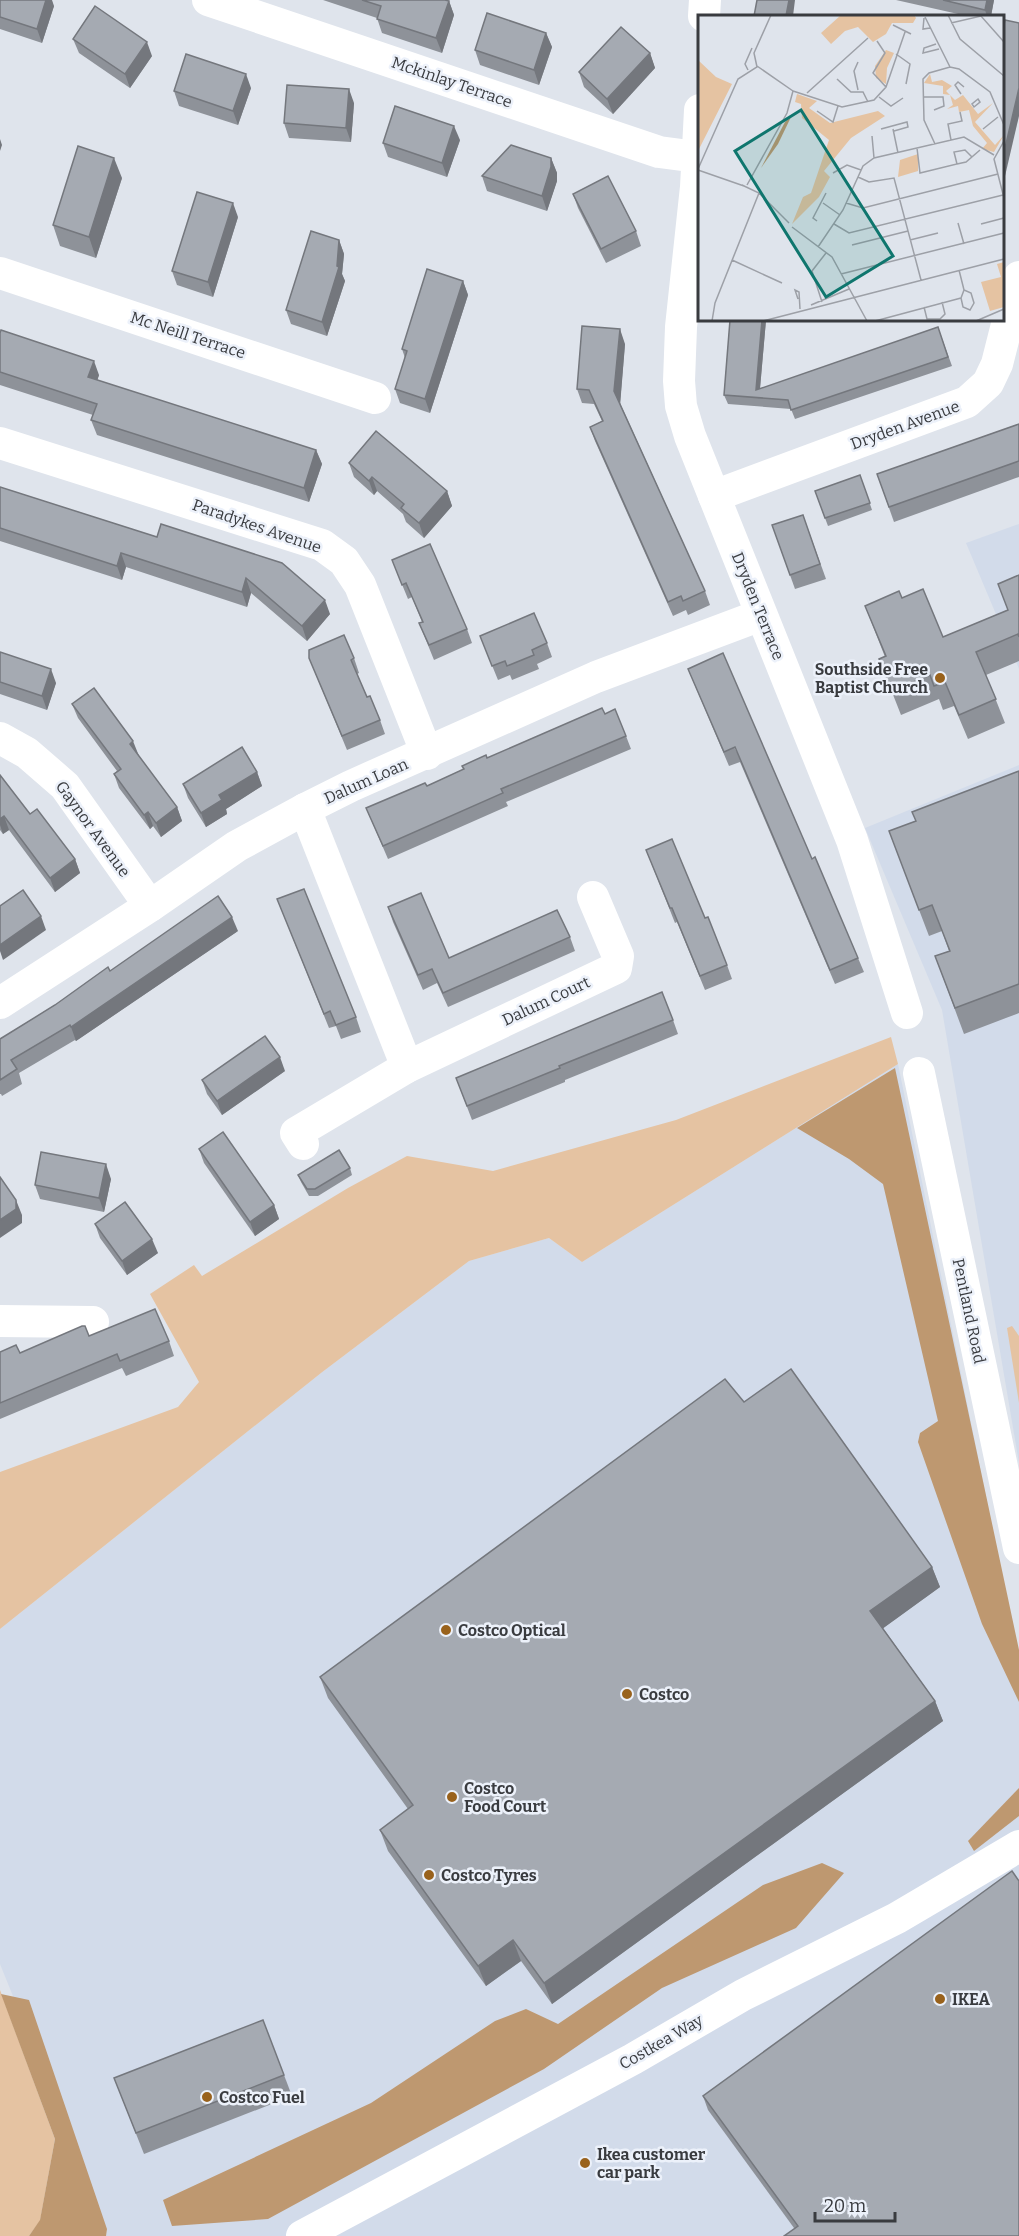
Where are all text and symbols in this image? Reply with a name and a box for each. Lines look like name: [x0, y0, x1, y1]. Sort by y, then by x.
inset map: [698, 15, 1004, 321]
street label: Mckinlay Terrace: [389, 52, 515, 112]
street label: Mc Neill Terrace: [128, 307, 248, 363]
street label: Dryden Avenue: [848, 397, 962, 453]
street label: Paradykes Avenue: [190, 495, 324, 557]
street label: Dryden Terrace: [728, 549, 788, 663]
place label: Southside Free Baptist Church: [815, 660, 928, 697]
marker: Southside Free Baptist Church: [933, 671, 947, 685]
street label: Dalum Loan: [321, 754, 411, 808]
street label: Gaynor Avenue: [52, 777, 134, 881]
street label: Dalum Court: [499, 972, 593, 1030]
street label: Pentland Road: [949, 1257, 990, 1366]
place label: Costco Optical: [458, 1621, 566, 1640]
marker: Costco Optical: [439, 1623, 453, 1637]
place label: Costco: [639, 1685, 689, 1704]
marker: Costco: [620, 1687, 634, 1701]
place label: Costco Food Court: [464, 1779, 547, 1816]
marker: Costco Food Court: [445, 1790, 459, 1804]
place label: Costco Tyres: [441, 1866, 537, 1885]
marker: Costco Tyres: [422, 1868, 436, 1882]
place label: IKEA: [952, 1990, 991, 2009]
marker: IKEA: [933, 1992, 947, 2006]
street label: Costkea Way: [616, 2010, 707, 2074]
place label: Costco Fuel: [219, 2088, 305, 2107]
marker: Costco Fuel: [200, 2090, 214, 2104]
place label: Ikea customer car park: [597, 2145, 706, 2182]
marker: Ikea customer car park: [578, 2156, 592, 2170]
scale bar: [815, 2185, 894, 2223]
text: 20 m: [824, 2195, 866, 2217]

